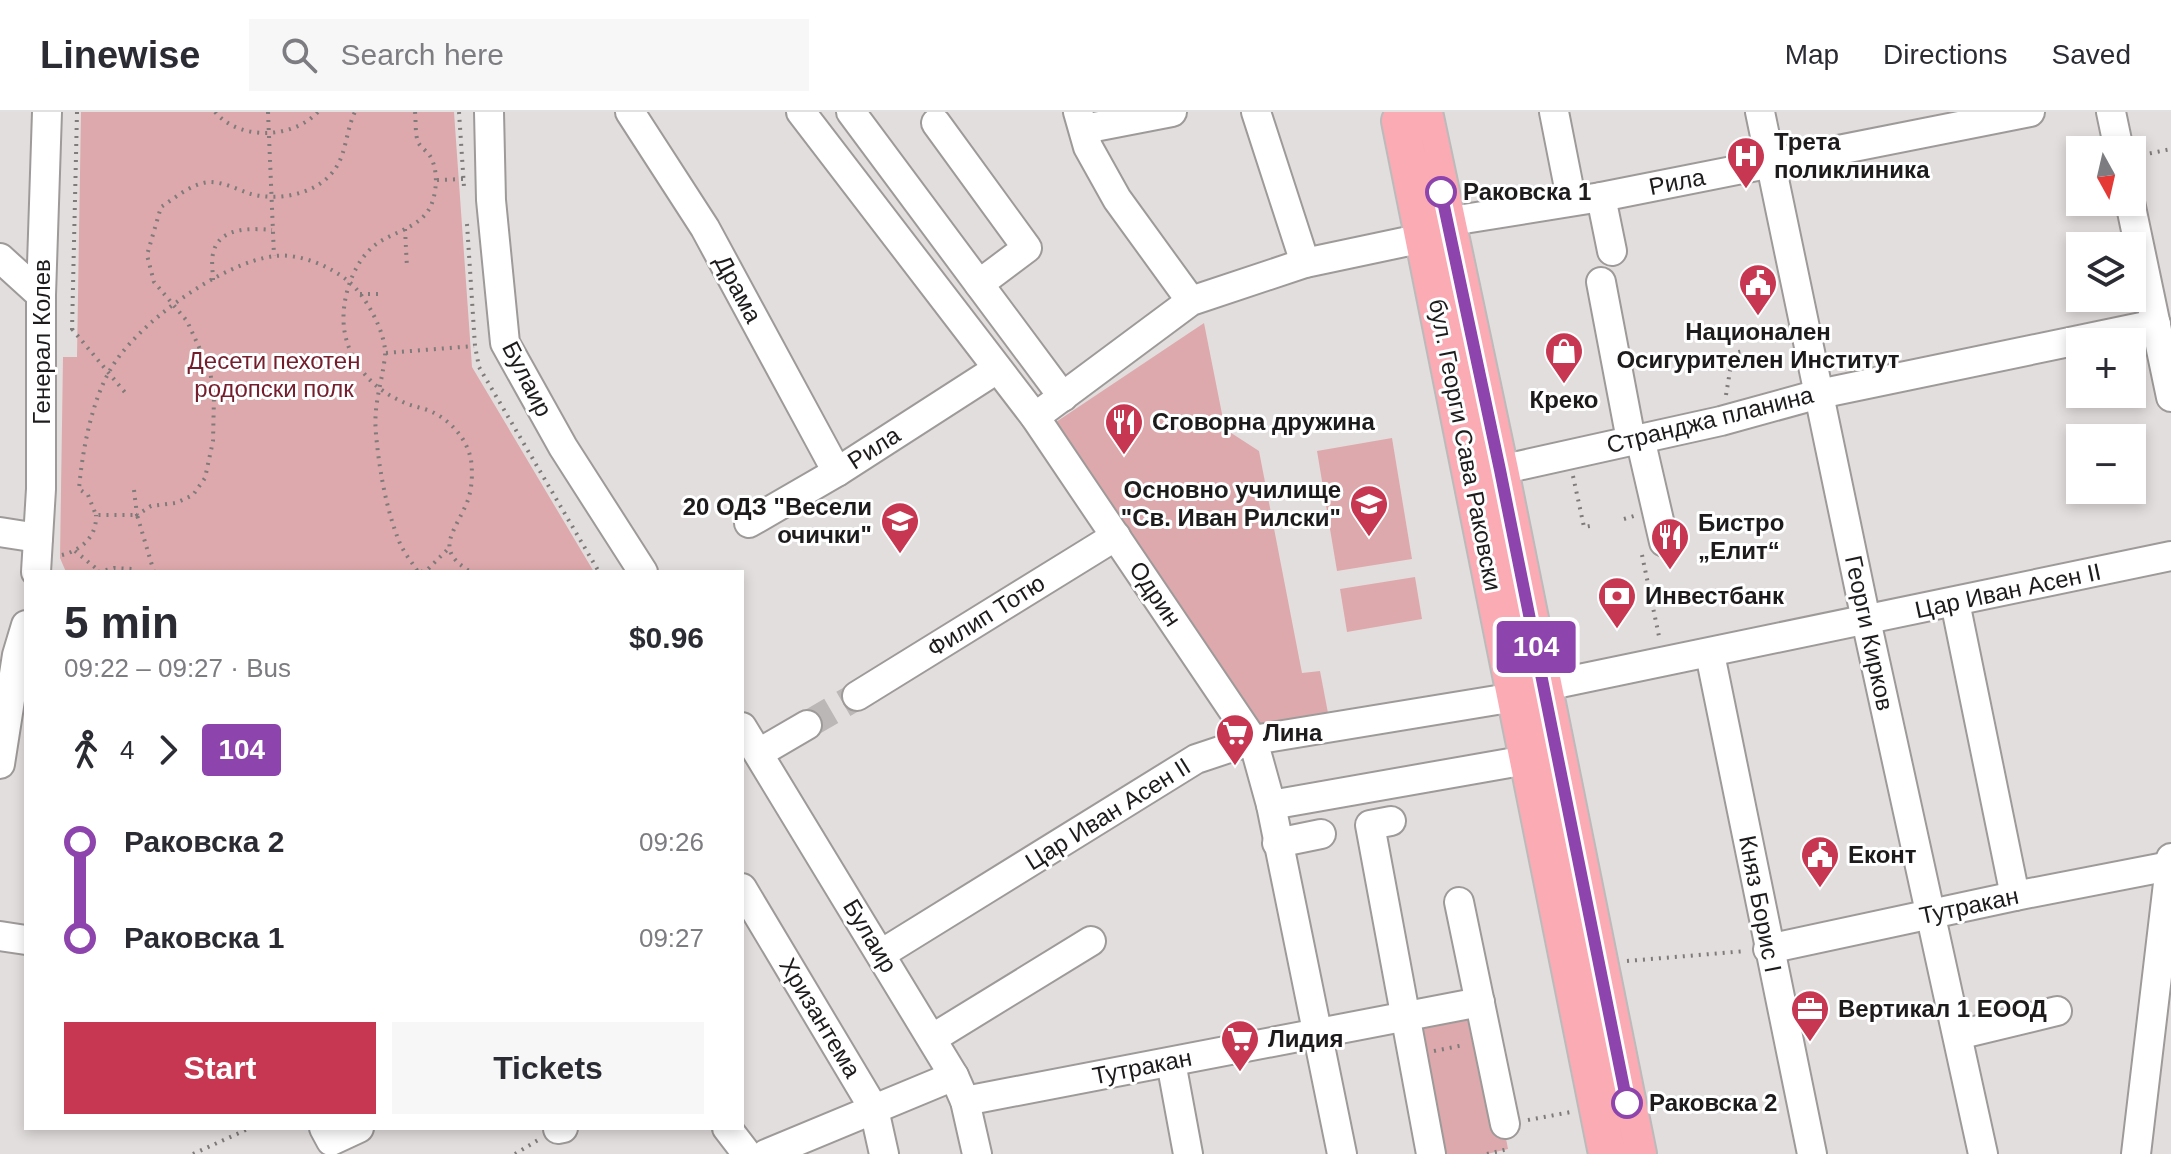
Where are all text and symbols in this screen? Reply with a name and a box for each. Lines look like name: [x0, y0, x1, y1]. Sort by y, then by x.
search box: [249, 19, 809, 91]
icon: search: [277, 33, 321, 77]
text: Linewise: [40, 34, 201, 76]
text: Search here: [341, 38, 504, 71]
text: Map: [1785, 39, 1839, 70]
text: Directions: [1883, 39, 2008, 70]
text: Saved: [2052, 39, 2131, 70]
place label: Трета поликлиника: [1774, 128, 1930, 183]
hospital icon: Трета поликлиника: [1725, 135, 1767, 190]
north arrow: [2066, 136, 2146, 216]
map controls: [2066, 136, 2146, 504]
street label: Рила: [1646, 163, 1708, 200]
marker: Раковска 1: [1426, 177, 1456, 207]
place label: Раковска 1: [1463, 178, 1591, 205]
button: layers: [2066, 232, 2146, 312]
street label: Драма: [709, 250, 768, 328]
street label: Генерал Колев: [28, 259, 55, 425]
public building icon: Национален Осигурителен Институт: [1737, 262, 1779, 317]
street label: бул. Георги Сава Раковски: [1424, 297, 1507, 593]
place label: Национален Осигурителен Институт: [1616, 318, 1900, 373]
button: +: [2066, 328, 2146, 408]
shop icon: Креко: [1543, 330, 1585, 385]
street label: Булаир: [497, 337, 558, 421]
park label: Десети пехотен родопски полк: [188, 347, 360, 402]
street label: Странджа планина: [1604, 381, 1817, 458]
place label: Креко: [1529, 386, 1599, 413]
restaurant icon: Сговорна дружина: [1103, 401, 1145, 456]
place label: Сговорна дружина: [1152, 408, 1375, 435]
street label: Рила: [843, 420, 905, 474]
button: −: [2066, 424, 2146, 504]
place label: Основно училище "Св. Иван Рилски": [1121, 476, 1341, 531]
school or university icon: Основно училище "Св. Иван Рилски": [1348, 483, 1390, 538]
place label: 20 ОДЗ "Весели очички": [683, 493, 872, 548]
school or university icon: 20 ОДЗ "Весели очички": [879, 500, 921, 555]
place label: Бистро „Елит“: [1698, 509, 1784, 564]
restaurant icon: Бистро „Елит“: [1649, 516, 1691, 571]
street label: Георги Кирков: [1840, 553, 1899, 713]
street label: Одрин: [1124, 556, 1187, 631]
street label: Цар Иван Асен II: [1913, 558, 2103, 623]
street label: Филип Тотю: [922, 569, 1049, 662]
bank icon: Инвестбанк: [1596, 575, 1638, 630]
place label: Инвестбанк: [1645, 582, 1785, 609]
text: 5 min: [64, 598, 179, 647]
text: $0.96: [629, 621, 704, 654]
line badge: 104: [1490, 621, 1582, 673]
text: 104: [1513, 631, 1559, 662]
text: 09:22 – 09:27 · Bus: [64, 653, 291, 683]
supermarket icon: Лина: [1214, 712, 1256, 767]
place label: Лина: [1263, 719, 1323, 746]
icon: walk: [64, 728, 108, 772]
icon: forward: [146, 728, 190, 772]
text: 104: [218, 734, 265, 765]
text: 4: [120, 735, 134, 765]
street label: Цар Иван Асен II: [1020, 752, 1195, 875]
text: Раковска 2: [124, 825, 284, 858]
text: 09:26: [639, 827, 704, 857]
street label: Княз Борис I: [1734, 833, 1787, 975]
public building icon: Еконт: [1799, 834, 1841, 889]
place label: Еконт: [1848, 841, 1917, 868]
street label: Тутракан: [1917, 882, 2021, 929]
street label: Булаир: [838, 894, 903, 977]
text: Раковска 1: [124, 921, 284, 954]
text: 09:27: [639, 923, 704, 953]
street label: Хризантема: [774, 953, 867, 1083]
office icon: Вертикал 1 ЕООД: [1789, 988, 1831, 1043]
place label: Вертикал 1 ЕООД: [1838, 995, 2047, 1022]
supermarket icon: Лидия: [1219, 1018, 1261, 1073]
button: Start: [64, 1022, 376, 1114]
button: Tickets: [392, 1022, 704, 1114]
place label: Лидия: [1268, 1025, 1344, 1052]
street label: Тутракан: [1090, 1044, 1194, 1089]
marker: Раковска 2: [1612, 1088, 1642, 1118]
place label: Раковска 2: [1649, 1089, 1777, 1116]

